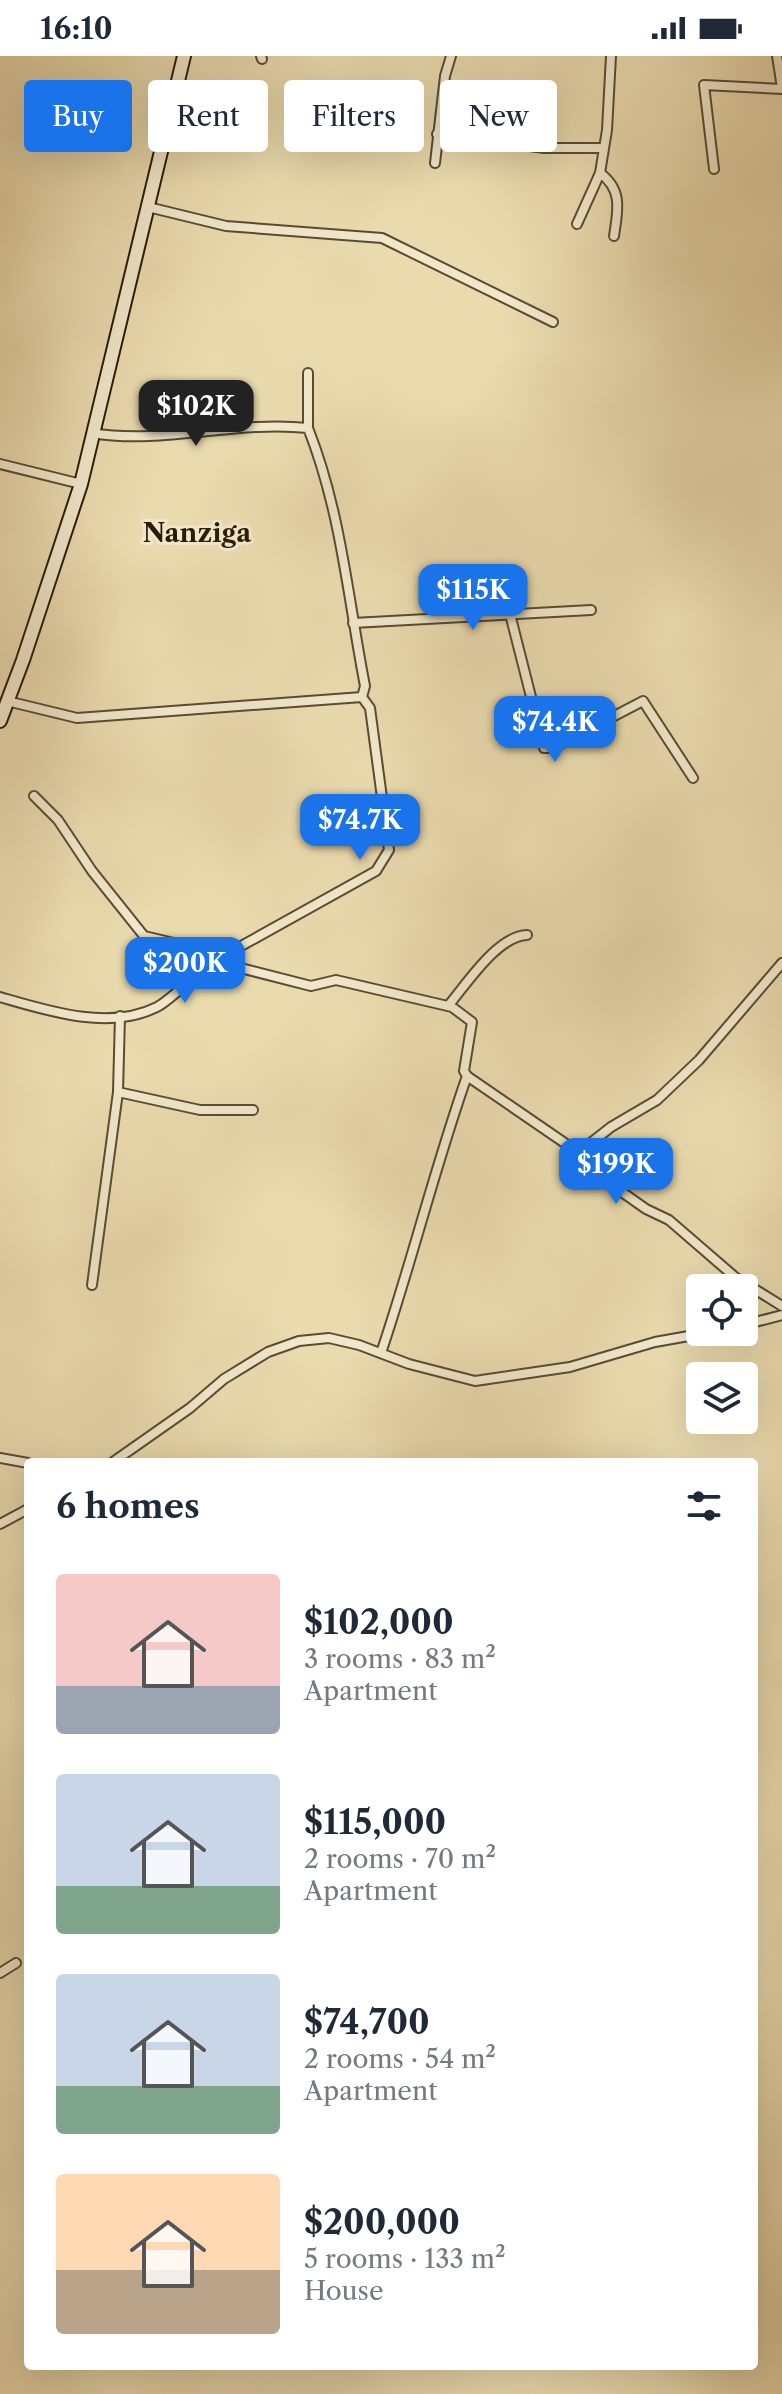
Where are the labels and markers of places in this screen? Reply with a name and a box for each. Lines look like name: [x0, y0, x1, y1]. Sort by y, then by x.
pin: $102K: [140, 380, 252, 448]
pin: $115K: [417, 564, 529, 632]
pin: $74.4K: [490, 696, 620, 764]
pin: $74.7K: [295, 794, 425, 862]
pin: $200K: [129, 937, 241, 1005]
pin: $199K: [560, 1138, 672, 1206]

